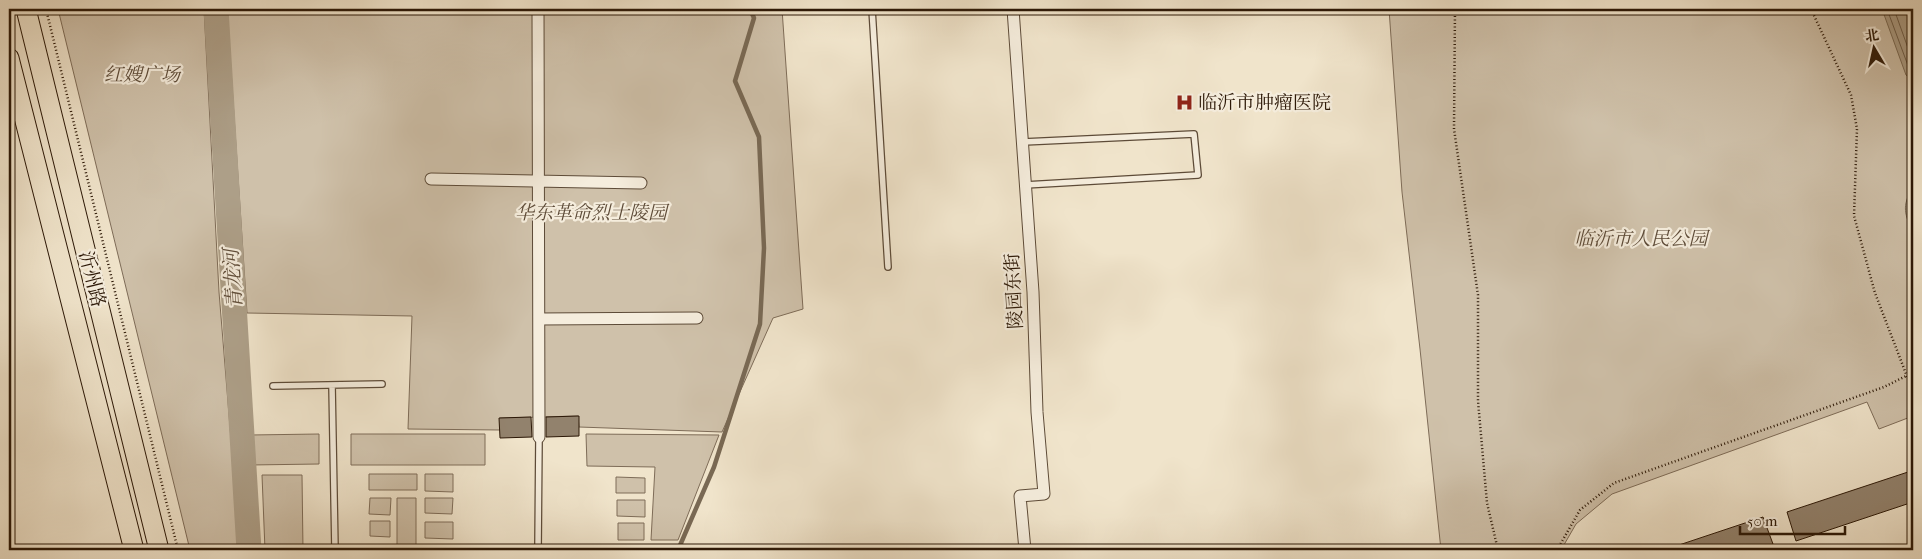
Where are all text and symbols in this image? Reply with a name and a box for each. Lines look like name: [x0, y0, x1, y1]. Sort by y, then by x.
north arrow: [1850, 22, 1900, 72]
text: 北: [1864, 26, 1880, 45]
park label: 红嫂广场: [104, 64, 182, 86]
place label: 临沂市肿瘤医院: [1198, 92, 1331, 114]
hospital icon: 临沂市肿瘤医院: [1174, 93, 1194, 113]
park label: 华东革命烈士陵园: [515, 202, 670, 224]
park label: 临沂市人民公园: [1574, 228, 1710, 250]
water label: 青龙河: [219, 245, 247, 310]
street label: 沂州路: [74, 249, 110, 309]
street label: 陵园东街: [1001, 252, 1027, 330]
scale bar: [1740, 504, 1844, 536]
text: 50 m: [1747, 512, 1778, 530]

